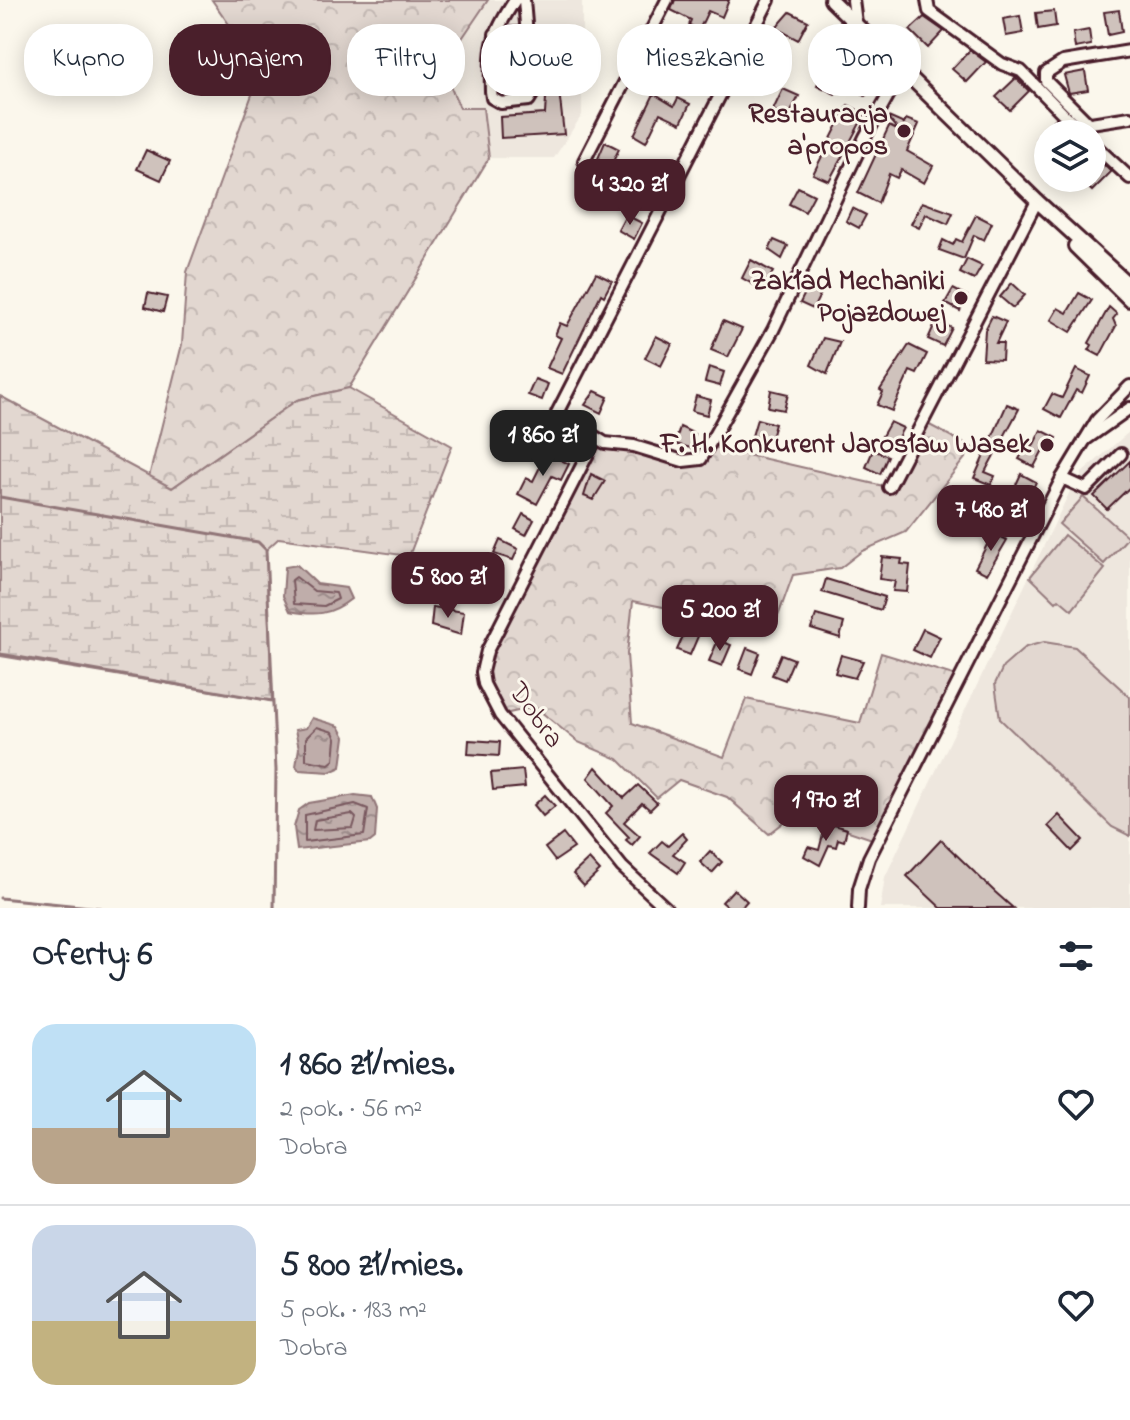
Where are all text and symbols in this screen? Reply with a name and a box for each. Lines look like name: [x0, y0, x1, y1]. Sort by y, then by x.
chip: Kupno: [24, 24, 153, 96]
chip: Wynajem: [169, 24, 331, 96]
chip: Filtry: [347, 24, 465, 96]
chip: Nowe: [481, 24, 601, 96]
chip: Mieszkanie: [617, 24, 792, 96]
chip: Dom: [808, 24, 921, 96]
place label: Restauracja a'propos: [748, 95, 888, 168]
map controls: [1034, 120, 1106, 192]
button: layers: [1034, 120, 1106, 192]
marker: Restauracja a'propos: [895, 122, 913, 140]
pin: 4 320 zł: [547, 159, 713, 227]
text: 4 320 zł: [592, 166, 668, 204]
place label: Zakład Mechaniki Pojazdowej: [751, 262, 946, 335]
marker: Zakład Mechaniki Pojazdowej: [952, 289, 970, 307]
pin: 1 860 zł: [460, 410, 626, 478]
text: 1 860 zł: [508, 417, 578, 455]
place label: F. H. Konkurent Jarosław Wasek: [659, 425, 1032, 466]
marker: F. H. Konkurent Jarosław Wasek: [1038, 436, 1056, 454]
pin: 7 480 zł: [908, 485, 1074, 553]
text: 7 480 zł: [955, 492, 1027, 530]
pin: 5 800 zł: [365, 552, 531, 620]
text: 5 800 zł: [410, 559, 486, 597]
pin: 5 200 zł: [637, 585, 803, 653]
text: 5 200 zł: [680, 592, 760, 630]
street label: Dobra: [496, 674, 573, 758]
pin: 1 970 zł: [743, 775, 909, 843]
text: 1 970 zł: [792, 782, 860, 820]
text: Oferty: 6: [32, 931, 153, 981]
icon: filters: [1054, 934, 1098, 978]
text: 1 860 zł/mies.: [280, 1041, 455, 1091]
icon: home: [96, 1056, 192, 1152]
icon: heart: [1054, 1082, 1098, 1126]
text: 2 pok. · 56 m²: [280, 1091, 422, 1129]
text: Dobra: [280, 1129, 348, 1167]
text: 5 800 zł/mies.: [280, 1242, 463, 1292]
icon: home: [96, 1257, 192, 1353]
icon: heart: [1054, 1283, 1098, 1327]
text: 5 pok. · 183 m²: [280, 1292, 427, 1330]
text: Dobra: [280, 1330, 348, 1368]

